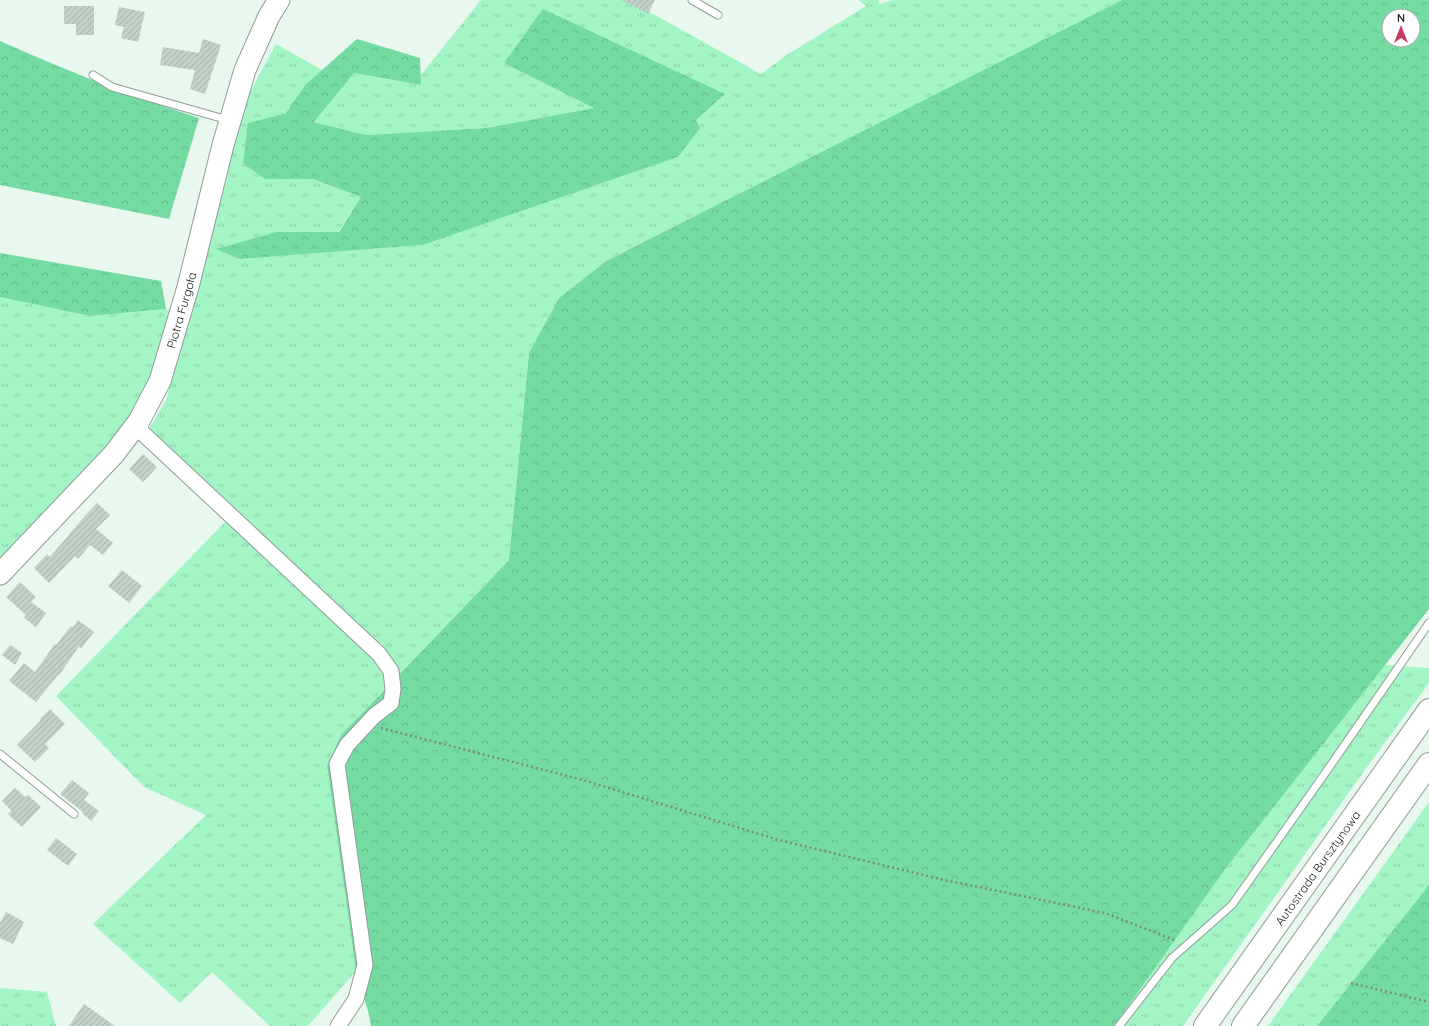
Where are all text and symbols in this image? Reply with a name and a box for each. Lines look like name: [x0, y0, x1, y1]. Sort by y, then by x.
north arrow: [1381, 8, 1421, 48]
text: N: [1397, 11, 1405, 25]
street label: Piotra Furgoła: [163, 271, 199, 350]
street label: Autostrada Bursztynowa: [1271, 807, 1363, 928]

